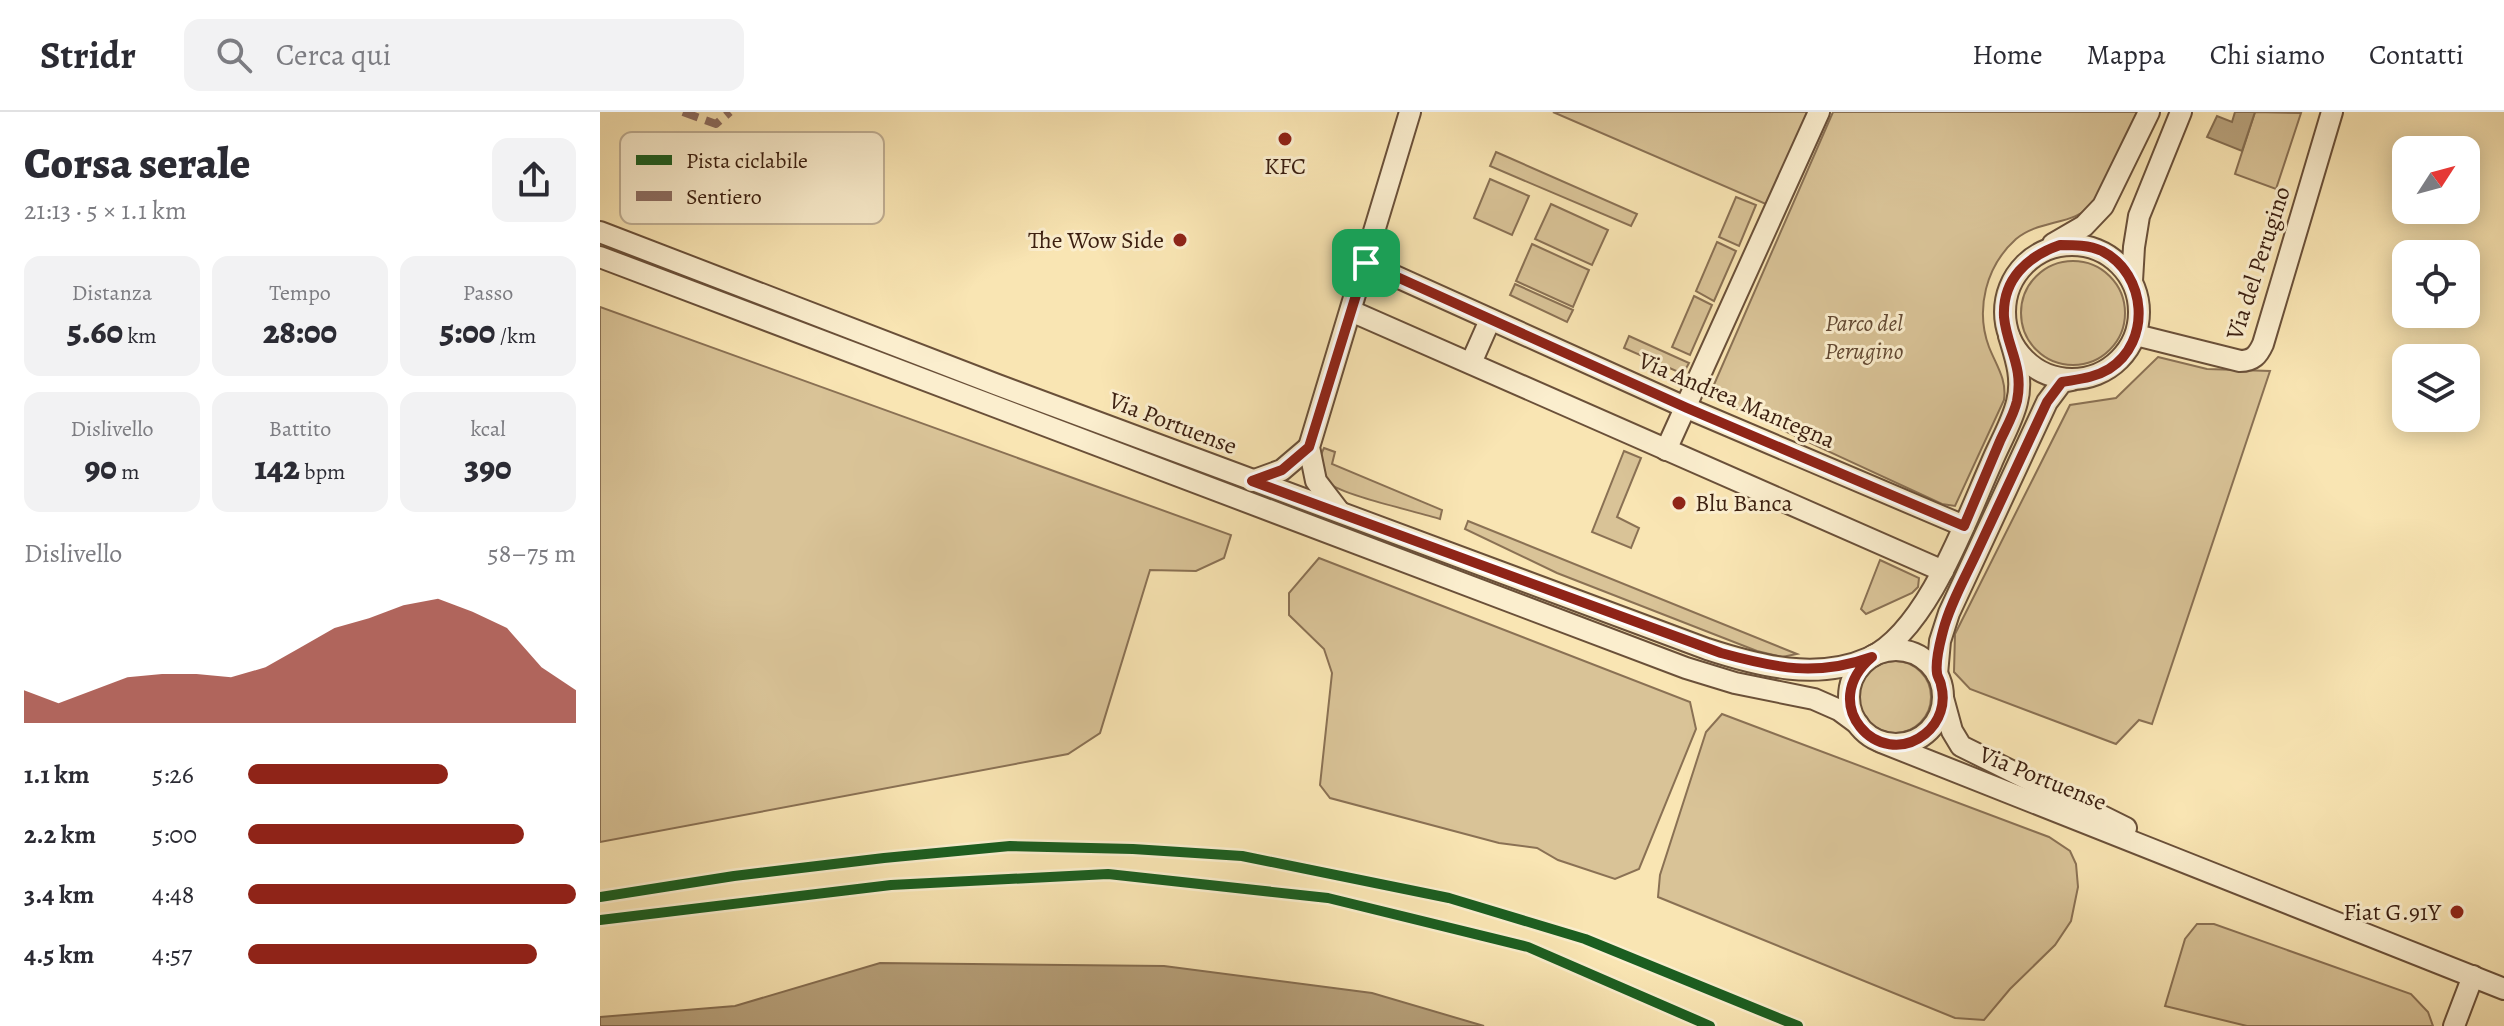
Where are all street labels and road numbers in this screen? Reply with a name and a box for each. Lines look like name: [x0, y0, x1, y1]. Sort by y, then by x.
street label: Via del Perugino: [2218, 182, 2298, 345]
street label: Via Andrea Mantegna: [1633, 344, 1841, 456]
street label: Via Portuense: [1103, 384, 1242, 462]
street label: Via Portuense: [1974, 738, 2112, 818]

